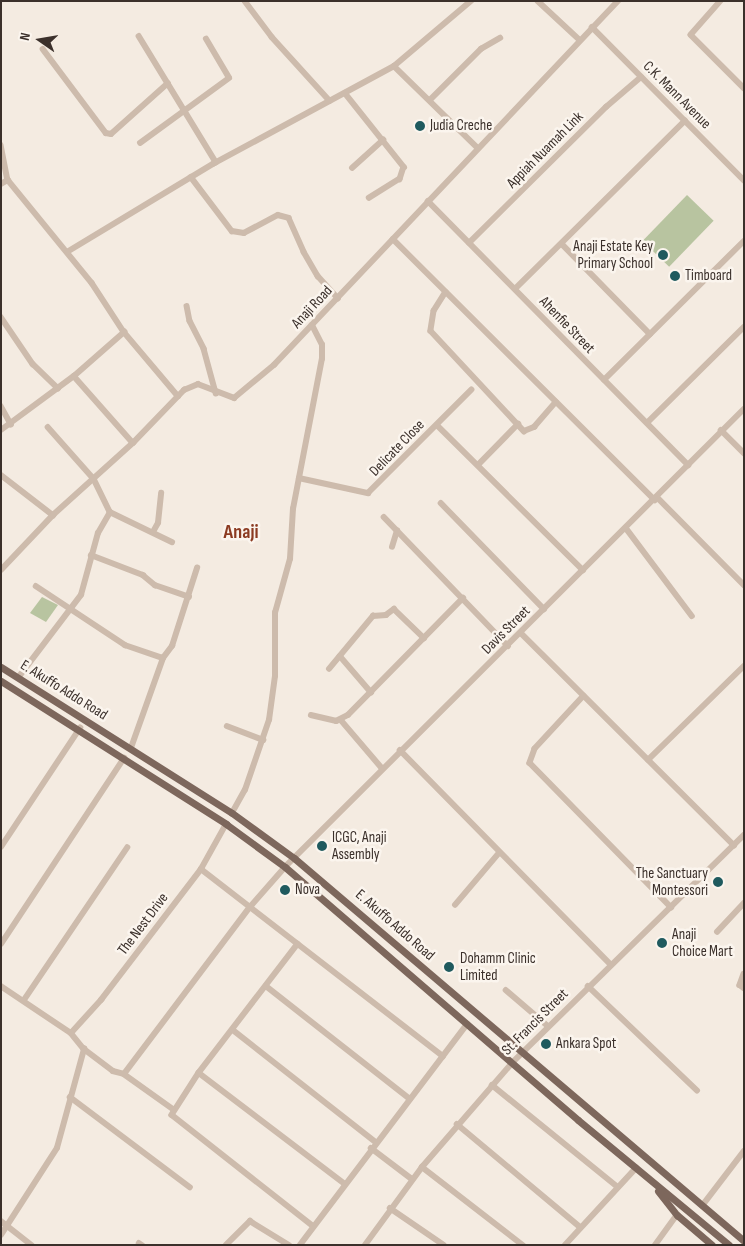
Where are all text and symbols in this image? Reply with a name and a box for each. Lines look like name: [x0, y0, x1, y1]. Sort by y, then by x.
north arrow: [15, 15, 65, 65]
text: N: [16, 31, 34, 42]
street label: C.K. Mann Avenue: [639, 57, 715, 133]
street label: Appiah Nuamah Link: [503, 108, 587, 192]
place label: Judia Creche: [430, 117, 492, 135]
marker: Judia Creche: [414, 120, 426, 132]
place label: Anaji Estate Key Primary School: [573, 237, 653, 272]
marker: Anaji Estate Key Primary School: [657, 249, 669, 261]
place label: Timboard: [685, 267, 732, 285]
marker: Timboard: [669, 270, 681, 282]
street label: Anaji Road: [288, 282, 336, 332]
street label: Ahenfie Street: [535, 293, 599, 357]
street label: Delicate Close: [366, 416, 428, 480]
district label: Anaji: [224, 520, 258, 544]
street label: Davis Street: [478, 602, 534, 658]
street label: E. Akuffo Addo Road: [17, 656, 111, 724]
place label: ICGC, Anaji Assembly: [332, 828, 386, 863]
marker: ICGC, Anaji Assembly: [316, 840, 328, 852]
place label: The Sanctuary Montessori: [636, 864, 708, 899]
marker: The Sanctuary Montessori: [712, 876, 724, 888]
place label: Nova: [295, 881, 320, 899]
marker: Nova: [279, 884, 291, 896]
street label: E. Akuffo Addo Road: [352, 886, 438, 964]
street label: The Nest Drive: [114, 889, 172, 959]
place label: Anaji Choice Mart: [672, 925, 733, 960]
marker: Anaji Choice Mart: [656, 937, 668, 949]
place label: Dohamm Clinic Limited: [460, 949, 536, 984]
marker: Dohamm Clinic Limited: [442, 960, 456, 974]
street label: St. Francis Street: [498, 985, 572, 1059]
place label: Ankara Spot: [556, 1035, 616, 1053]
marker: Ankara Spot: [540, 1038, 552, 1050]

